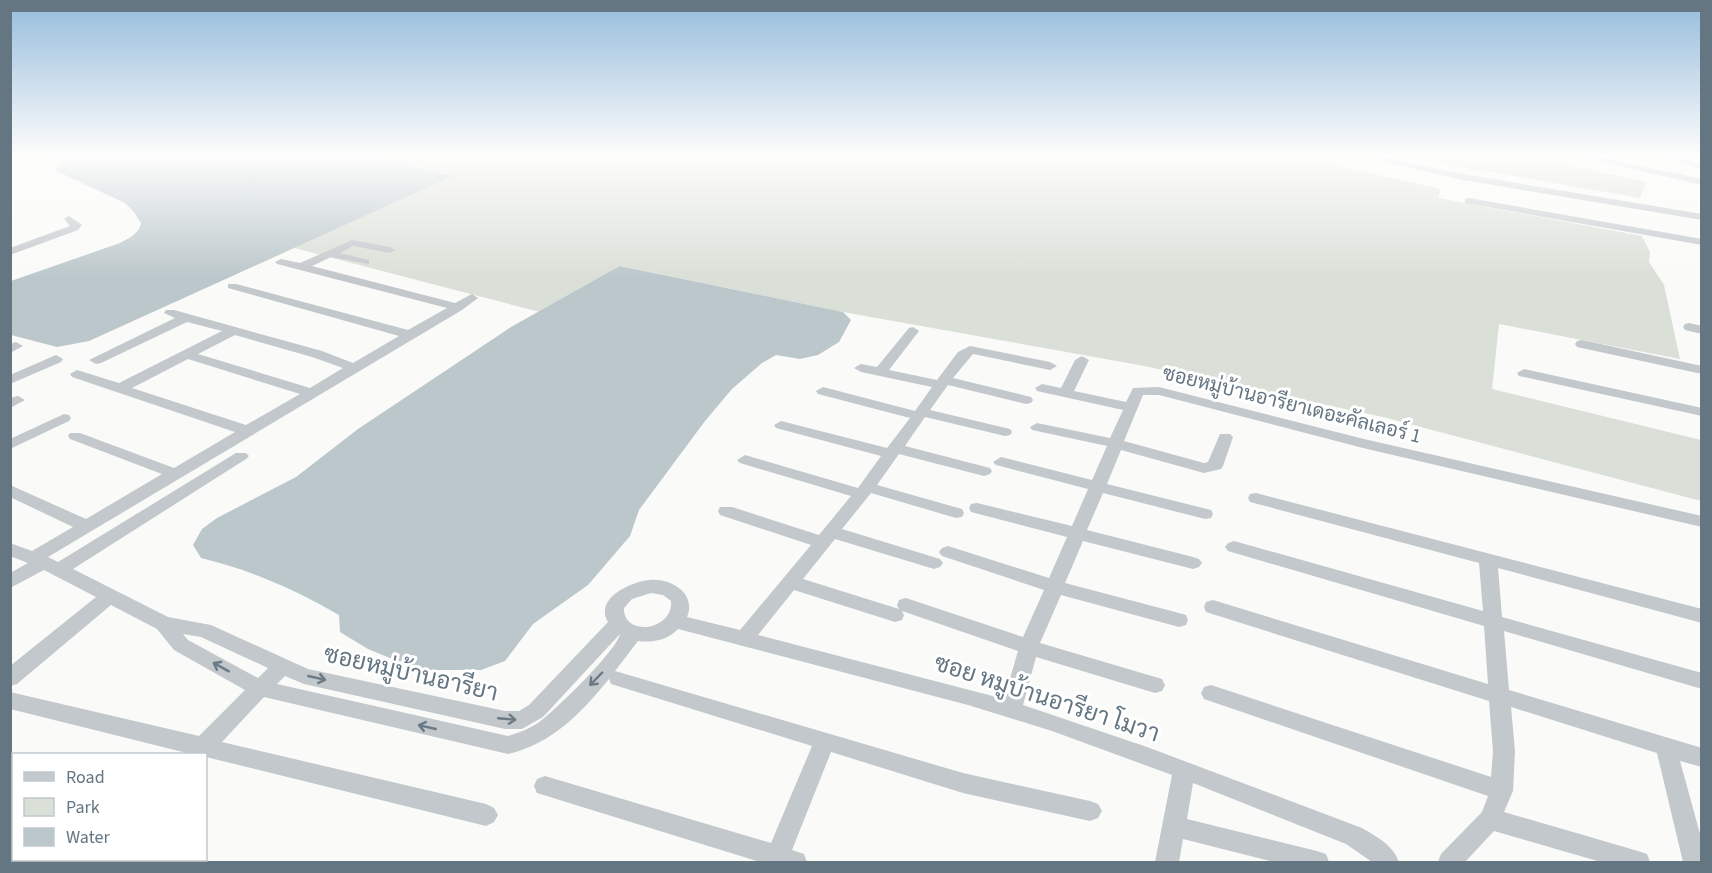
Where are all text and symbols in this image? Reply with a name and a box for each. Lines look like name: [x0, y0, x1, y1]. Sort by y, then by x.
street label: ซอยหมู่บ้านอารียาเดอะคัลเลอร์ 1: [1160, 358, 1424, 451]
street label: ซอยหมู่บ้านอารียา: [320, 636, 501, 711]
street label: ซอย หมูบ้านอารียา โมวา: [930, 646, 1164, 751]
one-way arrow: [213, 661, 230, 673]
one-way arrow: [589, 671, 603, 686]
one-way arrow: [307, 673, 326, 685]
one-way arrow: [497, 714, 517, 725]
one-way arrow: [418, 721, 437, 733]
legend: [12, 753, 207, 861]
text: Road: [66, 765, 105, 790]
text: Park: [66, 795, 100, 820]
text: Water: [66, 825, 110, 850]

